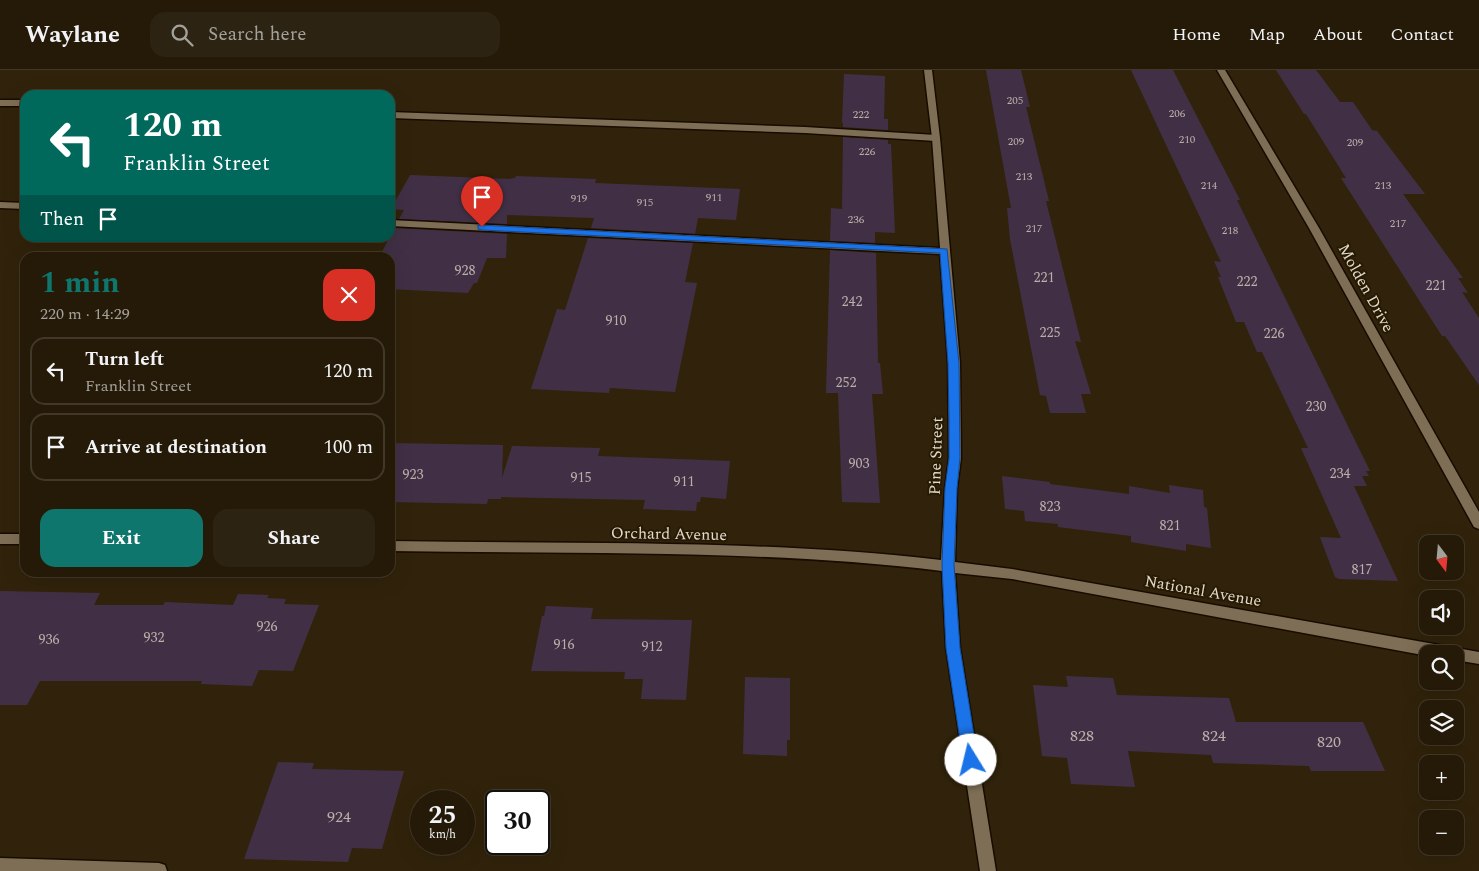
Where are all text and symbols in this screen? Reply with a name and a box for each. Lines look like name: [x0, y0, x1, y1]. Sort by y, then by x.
search box: [150, 12, 500, 57]
text: Waylane: [25, 17, 120, 53]
text: Search here: [208, 20, 306, 49]
icon: search: [168, 21, 196, 49]
text: Home: [1172, 21, 1221, 48]
text: Map: [1249, 21, 1285, 48]
text: About: [1313, 21, 1363, 48]
text: Contact: [1391, 21, 1454, 48]
house number: 205: [1007, 92, 1023, 109]
text: 120 m: [123, 99, 222, 152]
house number: 206: [1169, 105, 1186, 122]
house number: 222: [853, 106, 870, 123]
icon: left: [40, 110, 105, 175]
house number: 210: [1179, 131, 1196, 148]
house number: 209: [1008, 133, 1025, 150]
house number: 209: [1347, 134, 1364, 151]
house number: 226: [859, 143, 876, 160]
text: Franklin Street: [123, 147, 270, 180]
house number: 213: [1016, 168, 1033, 185]
pin: [461, 176, 503, 227]
house number: 214: [1201, 177, 1218, 194]
house number: 213: [1375, 177, 1392, 194]
icon: arrive: [468, 183, 496, 211]
house number: 911: [706, 189, 722, 206]
house number: 919: [571, 190, 588, 207]
house number: 915: [637, 194, 653, 211]
text: Then: [40, 205, 84, 234]
icon: arrive: [94, 205, 122, 233]
house number: 236: [848, 211, 865, 228]
house number: 217: [1390, 215, 1407, 232]
house number: 217: [1026, 220, 1043, 237]
house number: 218: [1222, 222, 1239, 239]
street label: Molden Drive: [1332, 239, 1400, 337]
text: 1 min: [40, 260, 120, 306]
house number: 928: [455, 260, 476, 281]
house number: 221: [1034, 267, 1055, 288]
button: close: [323, 269, 375, 321]
house number: 222: [1237, 271, 1258, 292]
house number: 221: [1426, 275, 1447, 296]
house number: 242: [842, 291, 863, 312]
text: 220 m · 14:29: [40, 302, 130, 326]
house number: 910: [606, 310, 627, 331]
house number: 225: [1040, 322, 1061, 343]
house number: 226: [1264, 323, 1285, 344]
text: Turn left: [85, 345, 164, 374]
icon: left: [42, 357, 70, 385]
text: 120 m: [323, 357, 373, 386]
house number: 252: [836, 372, 857, 393]
text: Franklin Street: [85, 374, 192, 398]
house number: 230: [1306, 396, 1327, 417]
street label: Pine Street: [923, 416, 949, 496]
icon: arrive: [42, 433, 70, 461]
text: Arrive at destination: [85, 433, 267, 462]
text: 100 m: [323, 433, 373, 462]
house number: 903: [849, 453, 870, 474]
house number: 234: [1330, 463, 1351, 484]
house number: 923: [403, 464, 424, 485]
house number: 915: [571, 467, 592, 488]
house number: 911: [674, 471, 695, 492]
house number: 823: [1040, 496, 1061, 517]
button: Exit: [40, 509, 203, 567]
button: Share: [213, 509, 375, 567]
house number: 821: [1160, 515, 1181, 536]
street label: Orchard Avenue: [611, 521, 727, 547]
north arrow: [1419, 535, 1464, 580]
map controls: [1419, 535, 1464, 855]
house number: 817: [1352, 559, 1373, 580]
street label: National Avenue: [1143, 569, 1263, 613]
button: sound: [1419, 590, 1464, 635]
house number: 926: [257, 616, 278, 637]
house number: 932: [144, 627, 165, 648]
house number: 936: [39, 629, 60, 650]
house number: 916: [554, 634, 575, 655]
house number: 912: [642, 636, 663, 657]
button: search: [1419, 645, 1464, 690]
button: layers: [1419, 700, 1464, 745]
house number: 828: [1070, 724, 1094, 748]
house number: 824: [1202, 724, 1226, 748]
house number: 820: [1317, 730, 1341, 754]
position arrow: [944, 733, 996, 785]
button: +: [1419, 755, 1464, 800]
speed limit sign: 30: [485, 790, 550, 855]
text: 25: [428, 797, 457, 835]
house number: 924: [327, 805, 351, 829]
button: −: [1419, 810, 1464, 855]
text: km/h: [429, 825, 456, 844]

